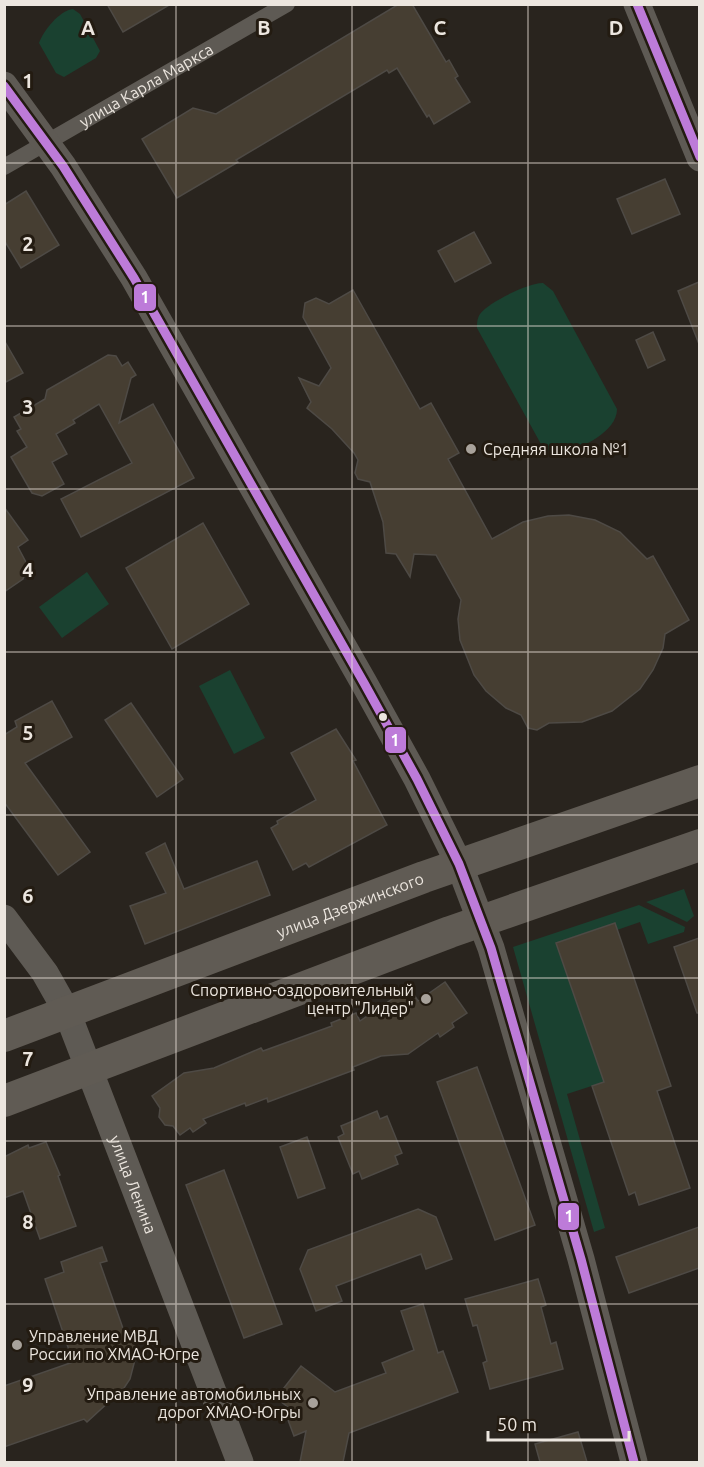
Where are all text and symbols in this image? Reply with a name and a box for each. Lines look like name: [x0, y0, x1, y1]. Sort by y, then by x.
text: A: [81, 16, 95, 39]
text: B: [257, 16, 271, 39]
text: C: [434, 16, 447, 39]
text: D: [609, 16, 623, 39]
street label: улица Карла Маркса: [76, 40, 216, 131]
text: 1: [22, 69, 34, 92]
text: 2: [22, 232, 34, 255]
line badge: 1: [133, 283, 157, 312]
text: 1: [140, 288, 150, 306]
text: 3: [22, 395, 34, 418]
place label: Средняя школа №1: [483, 440, 629, 458]
marker: Средняя школа №1: [464, 442, 478, 456]
text: 4: [22, 558, 34, 581]
unlabelled marker: [377, 711, 389, 723]
text: 5: [22, 721, 34, 744]
line badge: 1: [384, 726, 407, 754]
text: 1: [390, 731, 400, 749]
street label: улица Дзержинского: [274, 869, 426, 941]
text: 6: [22, 884, 34, 907]
place label: Спортивно-оздоровительный центр "Лидер": [190, 981, 414, 1017]
marker: Спортивно-оздоровительный центр "Лидер": [419, 992, 433, 1006]
text: 7: [22, 1047, 34, 1070]
street label: улица Ленина: [106, 1133, 160, 1236]
line badge: 1: [557, 1202, 580, 1231]
text: 1: [564, 1207, 574, 1225]
text: 8: [22, 1210, 34, 1233]
place label: Управление МВД России по ХМАО-Югре: [29, 1327, 200, 1363]
marker: Управление МВД России по ХМАО-Югре: [10, 1338, 24, 1352]
text: 9: [22, 1373, 34, 1396]
place label: Управление автомобильных дорог ХМАО-Югры: [87, 1385, 301, 1421]
marker: Управление автомобильных дорог ХМАО-Югры: [306, 1396, 320, 1410]
scale bar: [488, 1404, 629, 1442]
text: 50 m: [497, 1414, 537, 1434]

